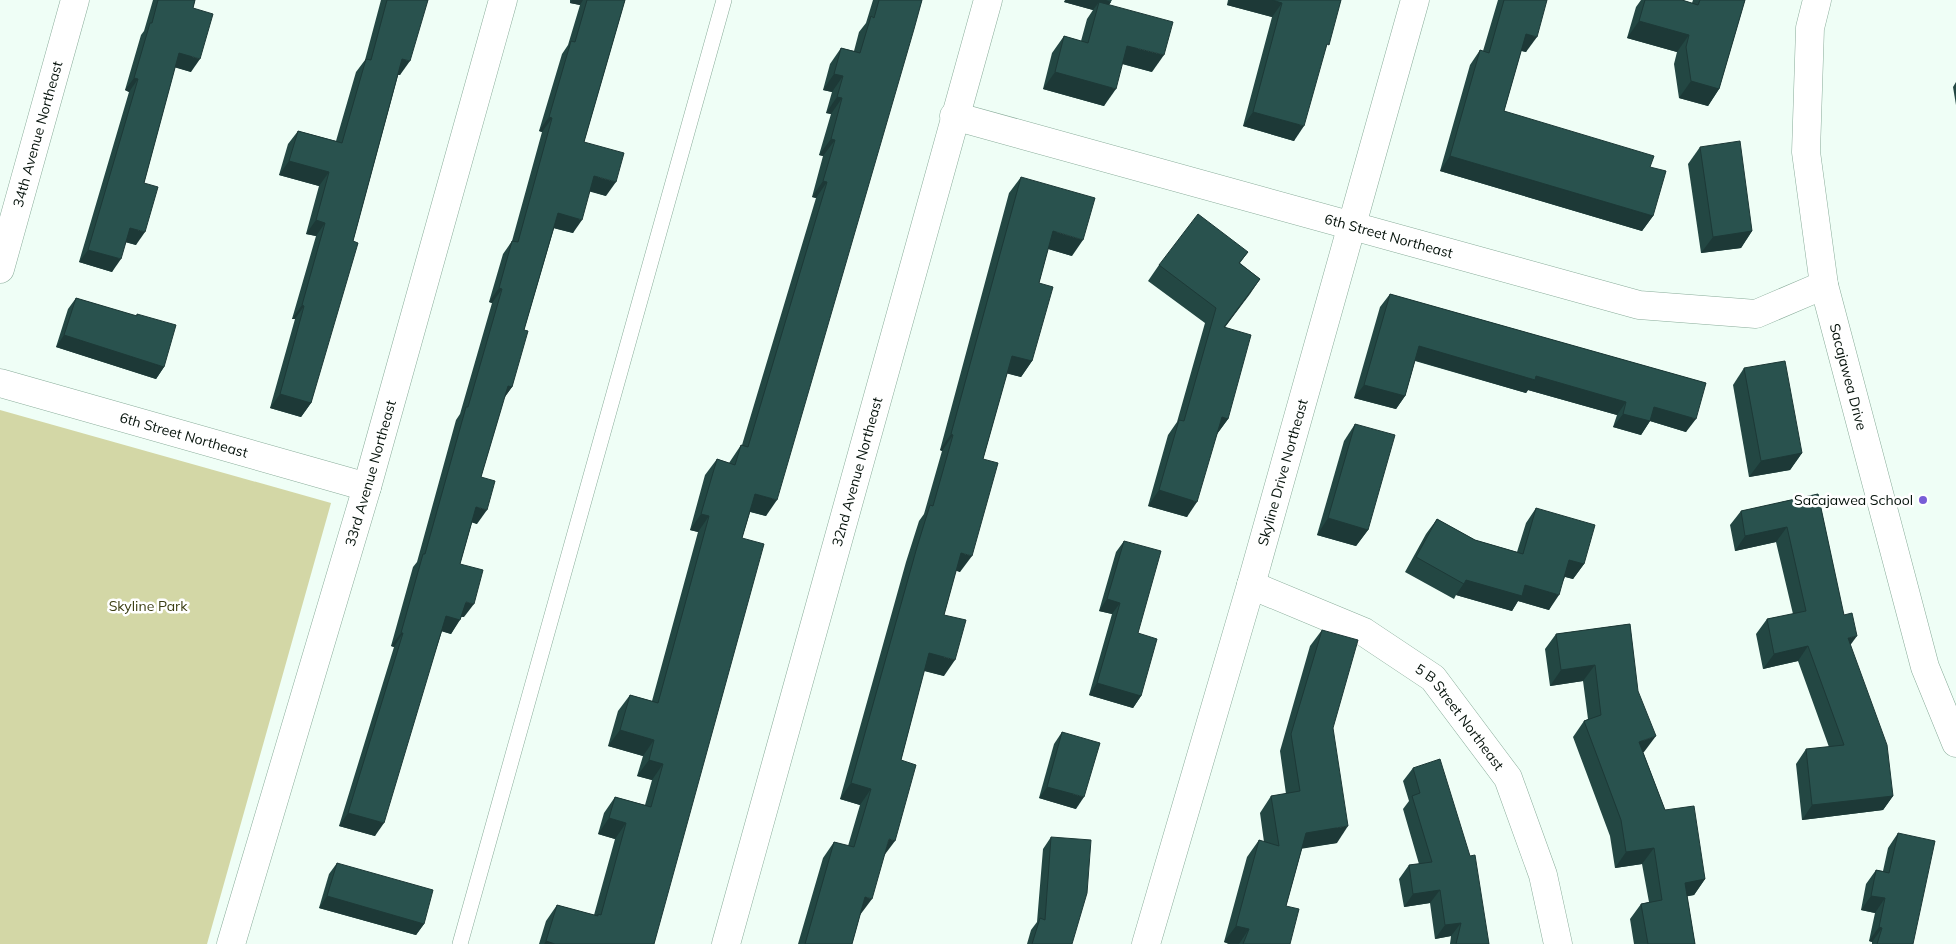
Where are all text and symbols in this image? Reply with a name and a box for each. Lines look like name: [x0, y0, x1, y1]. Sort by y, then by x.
street label: 34th Avenue Northeast: [9, 59, 67, 209]
street label: 6th Street Northeast: [1323, 210, 1455, 262]
street label: Sacajawea Drive: [1826, 321, 1871, 432]
street label: 32nd Avenue Northeast: [828, 395, 886, 549]
street label: Skyline Drive Northeast: [1253, 397, 1312, 548]
street label: 33rd Avenue Northeast: [341, 398, 400, 548]
street label: 6th Street Northeast: [118, 408, 250, 462]
place label: Sacajawea School: [1794, 491, 1913, 509]
marker: Sacajawea School: [1917, 494, 1929, 506]
park label: Skyline Park: [109, 597, 188, 615]
street label: 5 B Street Northeast: [1412, 660, 1508, 774]

